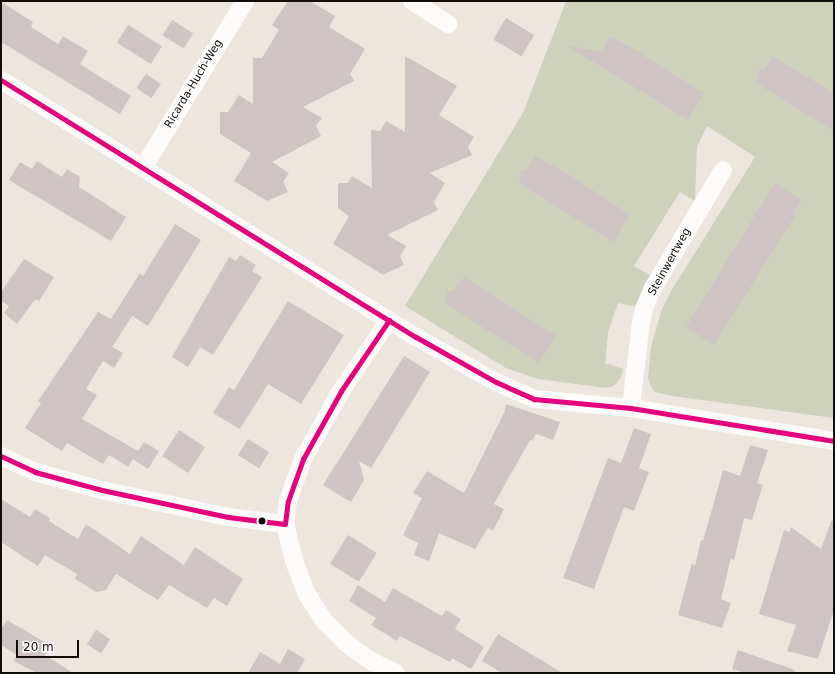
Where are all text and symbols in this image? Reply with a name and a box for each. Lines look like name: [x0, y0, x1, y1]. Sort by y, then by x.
street label: Ricarda-Huch-Weg: [162, 37, 226, 131]
street label: Steinwertweg: [646, 226, 694, 298]
unlabelled marker: [257, 516, 267, 526]
scale bar: [18, 632, 81, 658]
text: 20 m: [23, 640, 54, 654]

